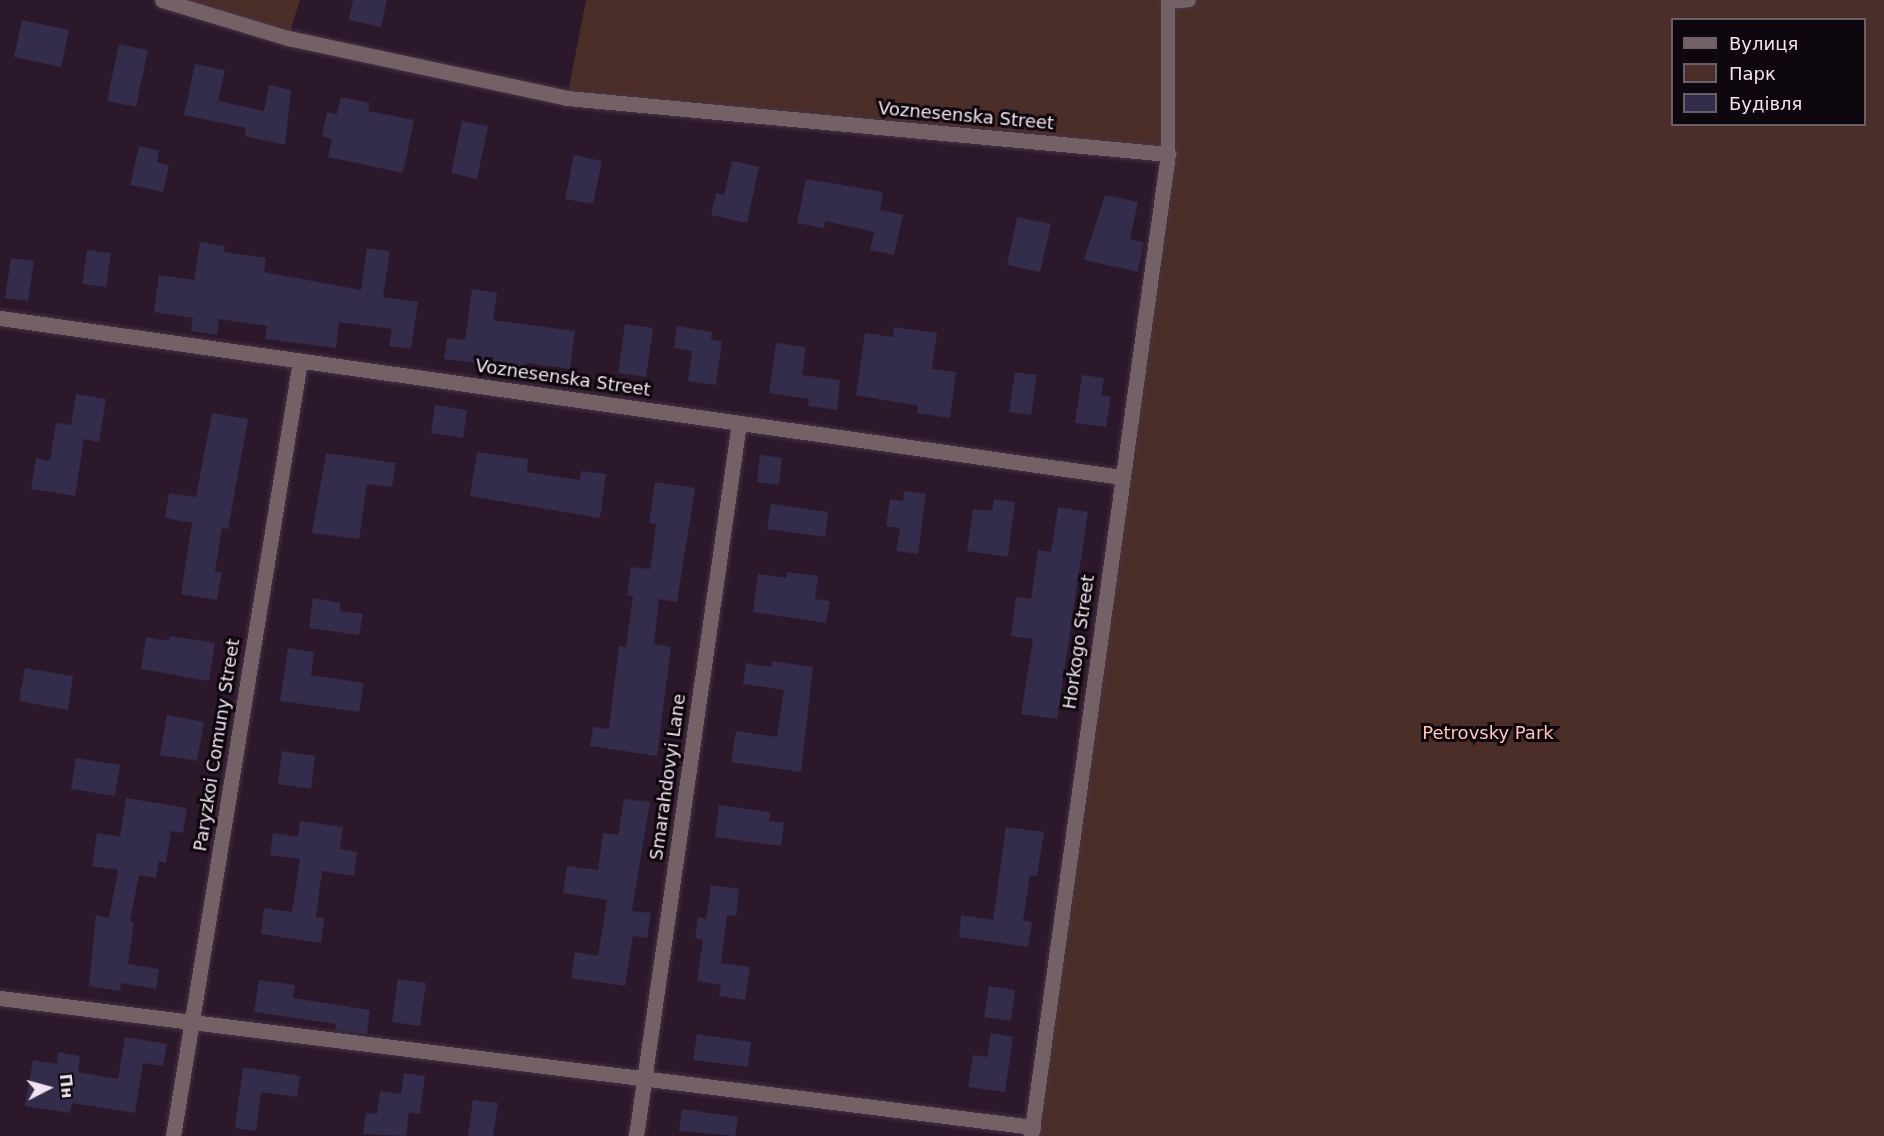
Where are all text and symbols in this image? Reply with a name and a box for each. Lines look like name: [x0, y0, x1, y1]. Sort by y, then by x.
legend: [1671, 18, 1866, 126]
text: Вулиця: [1729, 33, 1798, 54]
text: Парк: [1729, 63, 1776, 84]
text: Будівля: [1729, 93, 1802, 114]
street label: Voznesenska Street: [877, 98, 1055, 134]
street label: Voznesenska Street: [474, 355, 652, 401]
street label: Horkogo Street: [1059, 573, 1099, 711]
street label: Paryzkoi Comuny Street: [190, 637, 244, 853]
street label: Smarahdovyi Lane: [646, 692, 690, 862]
park label: Petrovsky Park: [1422, 722, 1554, 744]
north arrow: [18, 1058, 78, 1118]
text: Пн: [56, 1073, 77, 1099]

